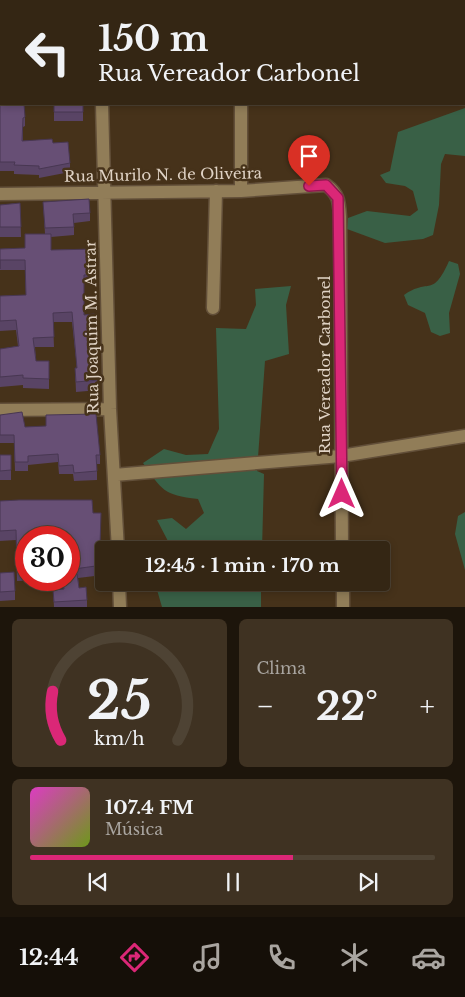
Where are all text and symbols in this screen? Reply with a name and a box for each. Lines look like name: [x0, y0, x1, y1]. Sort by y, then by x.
text: 150 m: [98, 17, 209, 60]
icon: left: [15, 20, 80, 85]
text: Rua Vereador Carbonel: [98, 60, 360, 87]
pin: [288, 135, 330, 186]
icon: arrive: [295, 142, 323, 170]
street label: Rua Murilo N. de Oliveira: [64, 163, 263, 186]
street label: Rua Joaquim M. Astrar: [80, 239, 103, 414]
street label: Rua Vereador Carbonel: [315, 276, 334, 454]
position arrow: [315, 467, 367, 519]
speed limit sign: 30: [15, 526, 80, 591]
text: 12:45 · 1 min · 170 m: [145, 554, 340, 577]
text: Clima: [257, 658, 306, 678]
text: 25: [87, 669, 152, 733]
text: 22°: [316, 683, 378, 730]
text: −: [257, 689, 274, 724]
text: +: [420, 689, 435, 724]
text: km/h: [94, 728, 145, 750]
text: 107.4 FM: [105, 796, 194, 819]
text: Música: [105, 819, 163, 839]
icon: previous: [84, 868, 112, 896]
icon: pause: [219, 868, 247, 896]
icon: next: [354, 868, 382, 896]
icon: directions: [117, 940, 152, 975]
icon: music: [190, 940, 225, 975]
icon: phone: [264, 940, 299, 975]
icon: climate: [337, 940, 372, 975]
icon: car: [411, 940, 446, 975]
text: 12:44: [19, 944, 79, 971]

